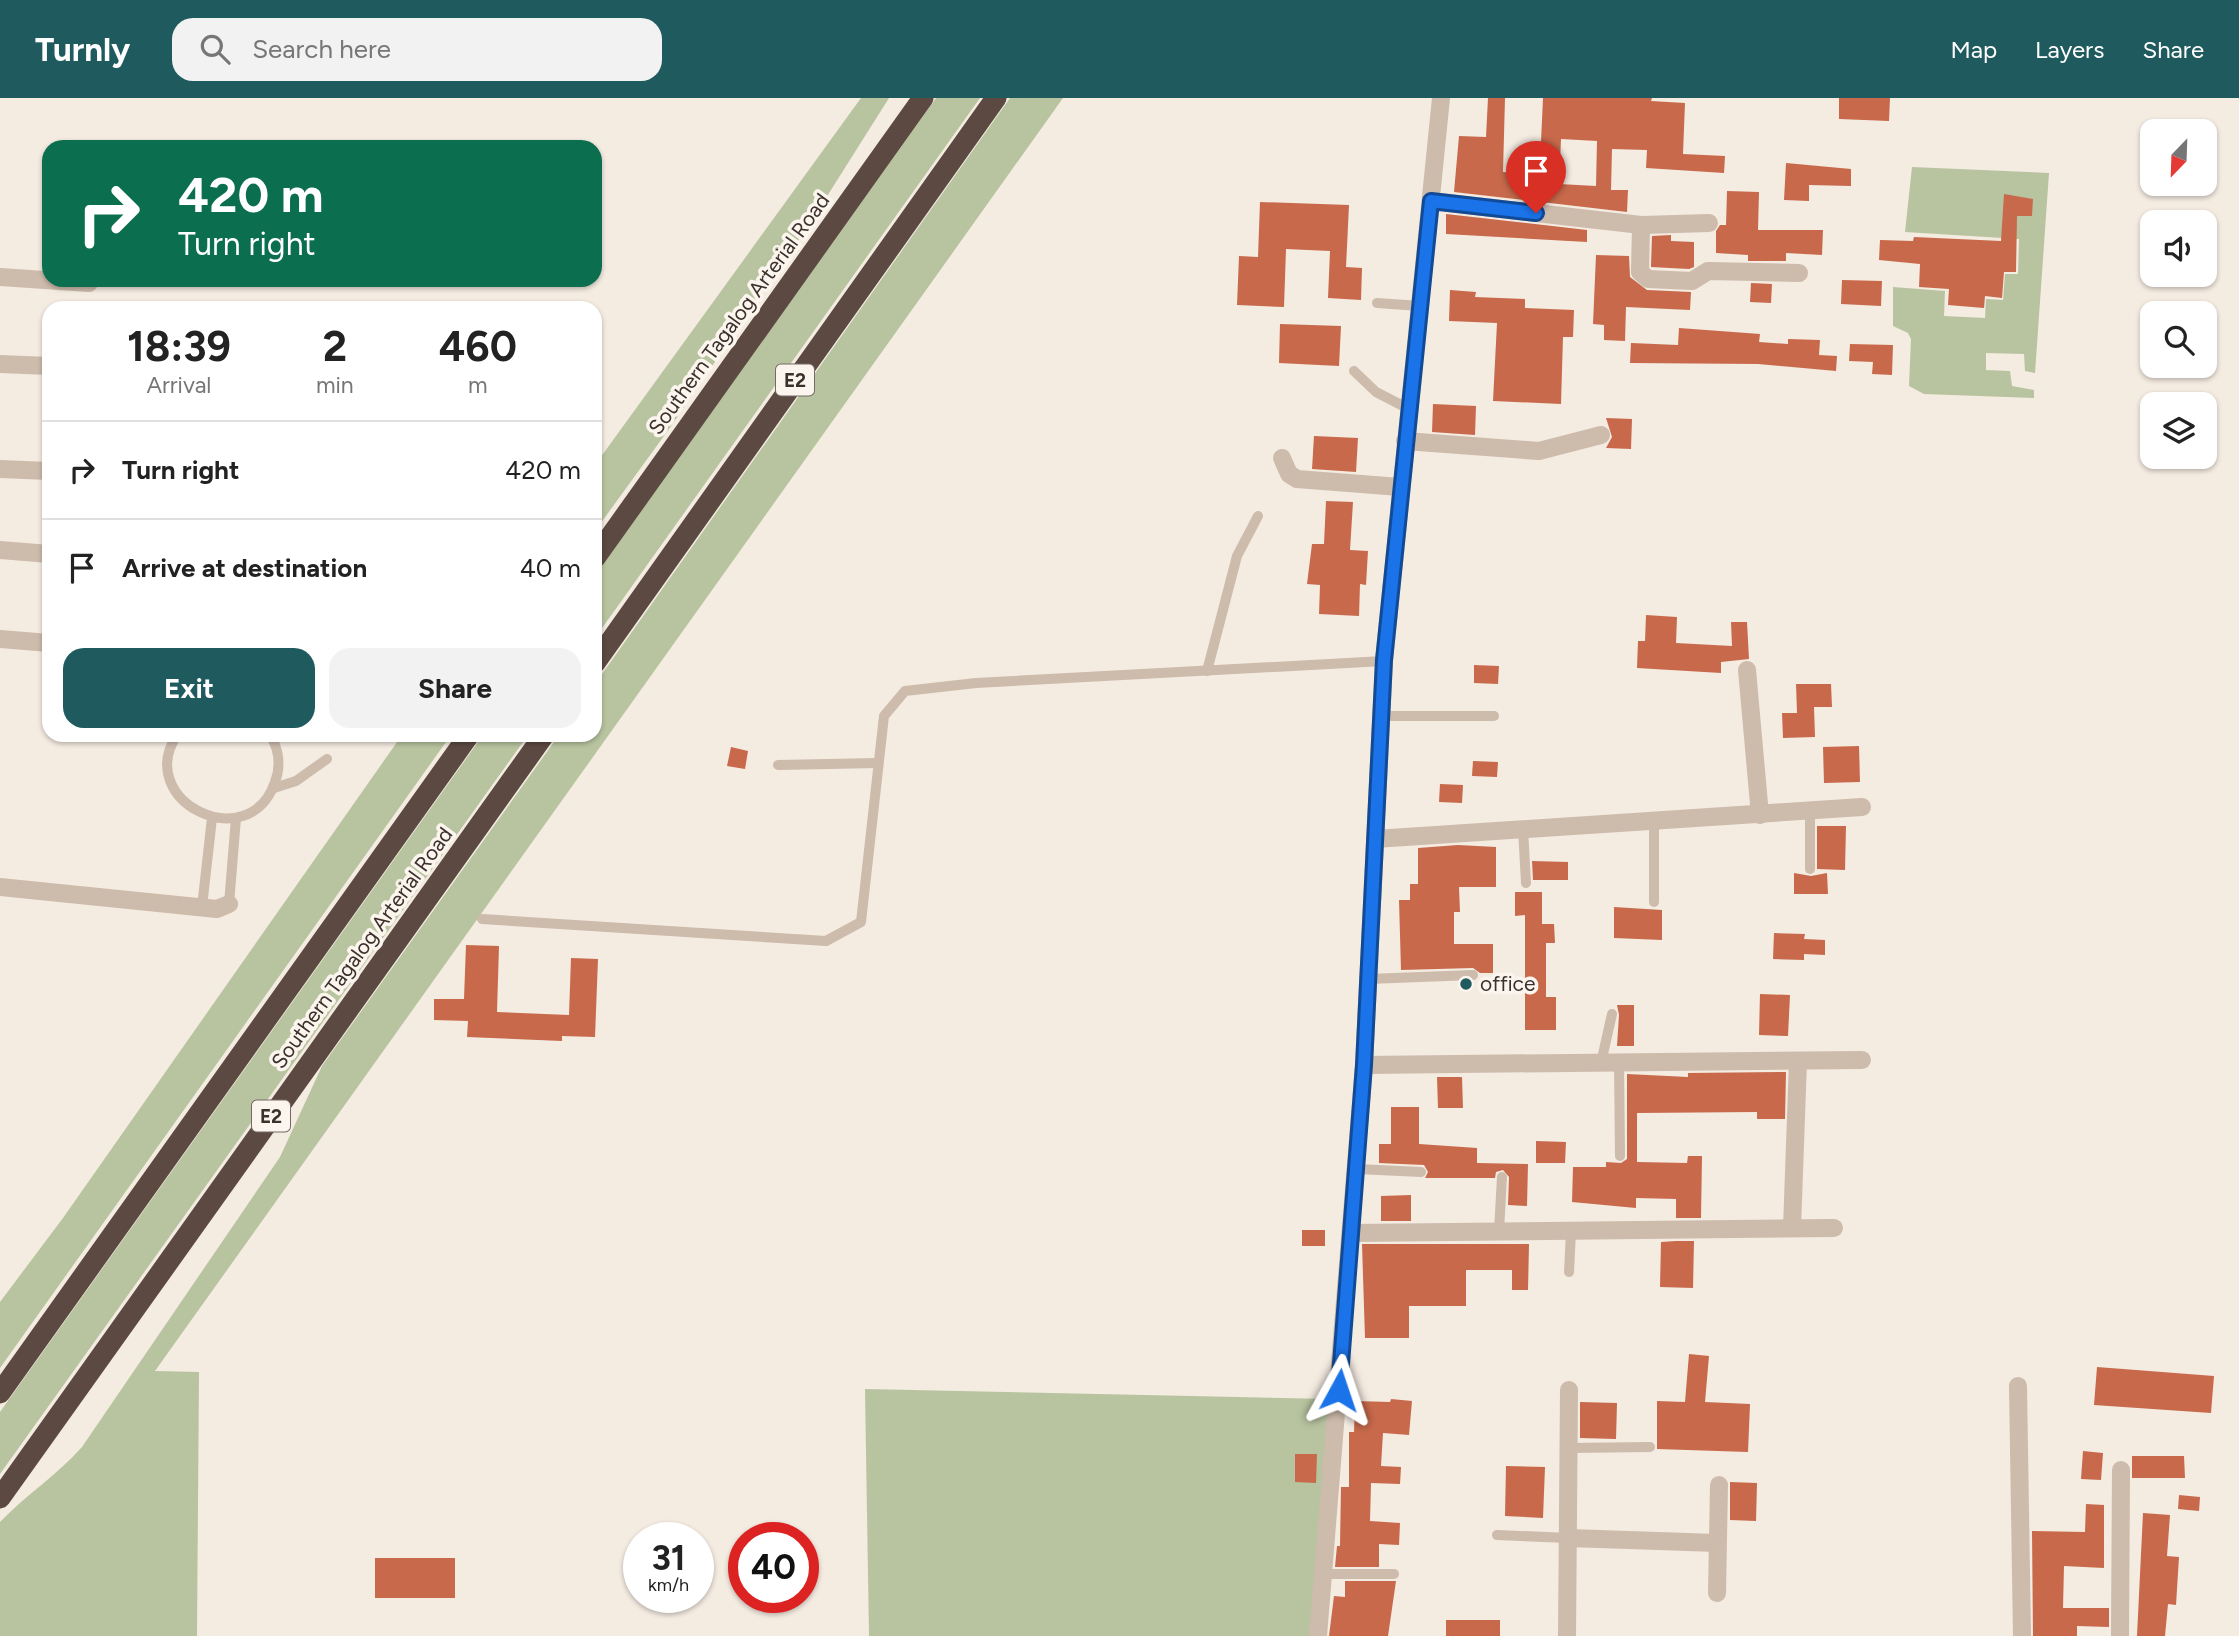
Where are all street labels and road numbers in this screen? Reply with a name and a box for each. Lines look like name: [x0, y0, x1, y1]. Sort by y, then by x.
street label: Southern Tagalog Arterial Road: [643, 188, 834, 439]
road number: E2: [776, 364, 814, 396]
street label: Southern Tagalog Arterial Road: [266, 822, 457, 1073]
road number: E2: [252, 1100, 290, 1132]

